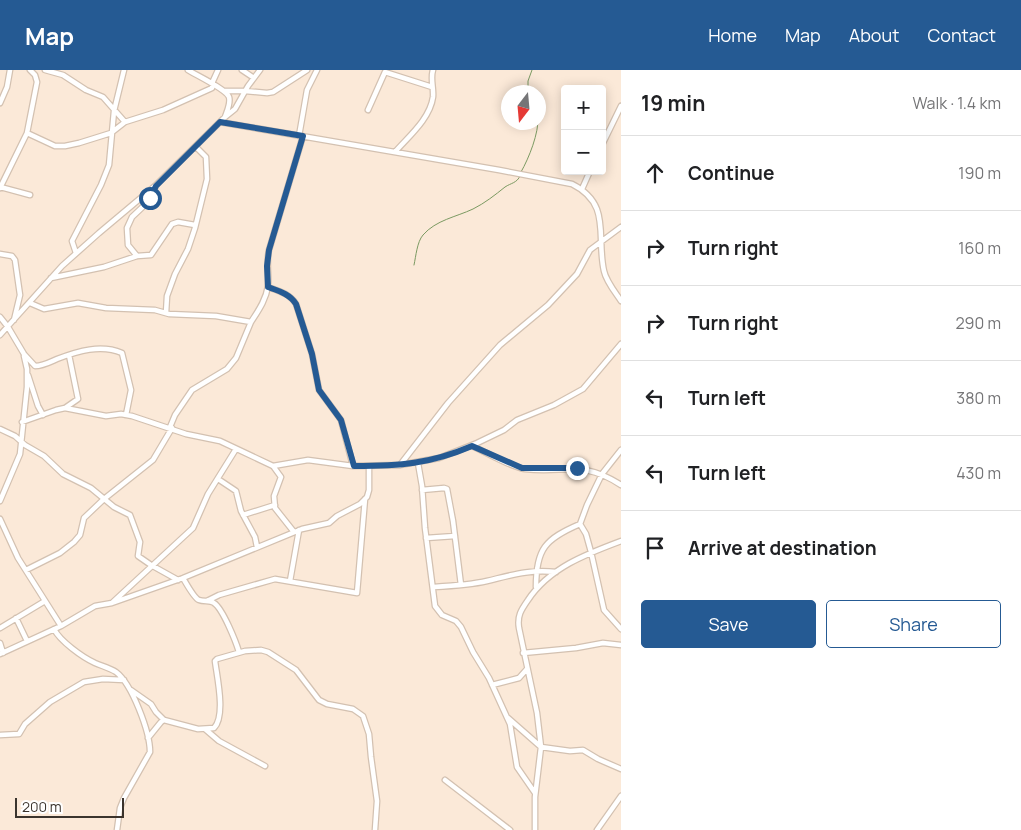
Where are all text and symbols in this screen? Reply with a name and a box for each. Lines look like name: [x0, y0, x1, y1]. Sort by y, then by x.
text: Map: [25, 19, 74, 52]
text: Home: [708, 23, 757, 47]
text: Map: [785, 23, 821, 47]
text: About: [849, 23, 899, 47]
text: Contact: [927, 23, 996, 47]
north arrow: [501, 85, 546, 130]
map controls: [561, 85, 606, 175]
button: +: [561, 85, 606, 130]
text: 19 min: [641, 89, 705, 117]
text: Walk · 1.4 km: [912, 92, 1001, 114]
button: −: [561, 130, 606, 175]
icon: ahead: [641, 159, 669, 187]
text: Continue: [688, 160, 774, 186]
text: 190 m: [958, 162, 1001, 184]
route start: [139, 187, 162, 210]
icon: right: [641, 234, 669, 262]
text: Turn right: [688, 235, 778, 261]
text: 160 m: [958, 237, 1001, 259]
icon: right: [641, 309, 669, 337]
text: Turn right: [688, 310, 778, 336]
text: 290 m: [955, 312, 1001, 334]
icon: left: [641, 384, 669, 412]
text: Turn left: [688, 385, 766, 411]
text: 380 m: [956, 387, 1001, 409]
route end: [566, 457, 589, 480]
icon: left: [641, 459, 669, 487]
text: Turn left: [688, 460, 766, 486]
text: 430 m: [956, 462, 1001, 484]
icon: arrive: [641, 534, 669, 562]
text: Arrive at destination: [688, 535, 877, 561]
button: Save: [641, 600, 816, 648]
button: Share: [826, 600, 1001, 648]
scale bar: [15, 795, 124, 818]
text: 200 m: [22, 797, 62, 816]

